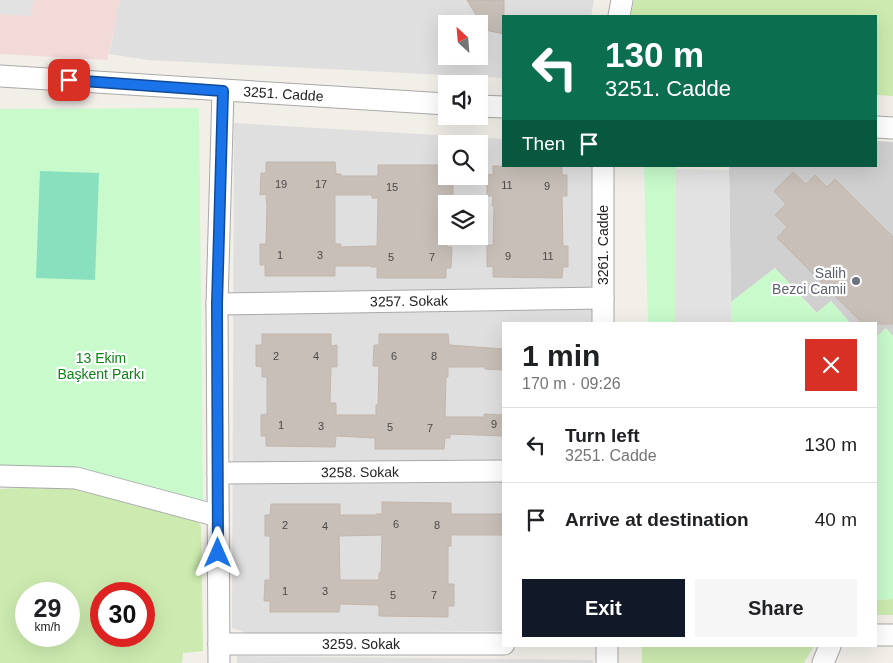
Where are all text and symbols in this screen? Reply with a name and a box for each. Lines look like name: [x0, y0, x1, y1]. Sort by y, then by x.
north arrow: [438, 15, 488, 65]
map controls: [438, 15, 488, 245]
icon: left: [522, 35, 587, 100]
text: 130 m: [605, 35, 704, 74]
pin: [48, 59, 90, 101]
icon: arrive: [55, 66, 83, 94]
button: sound: [438, 75, 488, 125]
text: 3251. Cadde: [605, 76, 731, 101]
street label: 3251. Cadde: [243, 83, 324, 104]
icon: arrive: [575, 130, 603, 158]
text: Then: [522, 133, 565, 154]
button: search: [438, 135, 488, 185]
house number: 19: [275, 178, 287, 190]
house number: 17: [315, 178, 327, 190]
house number: 11: [501, 179, 513, 191]
house number: 9: [544, 180, 550, 192]
house number: 15: [386, 181, 398, 193]
button: layers: [438, 195, 488, 245]
street label: 3261. Cadde: [595, 205, 611, 285]
house number: 1: [277, 249, 283, 261]
house number: 3: [317, 249, 323, 261]
house number: 9: [505, 250, 511, 262]
house number: 11: [542, 250, 554, 262]
house number: 5: [388, 251, 394, 263]
house number: 7: [429, 251, 435, 263]
place label: Salih Bezci Camii: [772, 265, 846, 297]
marker: Salih Bezci Camii: [850, 275, 862, 287]
street label: 3257. Sokak: [370, 292, 449, 310]
text: 1 min: [522, 339, 600, 372]
button: close: [805, 339, 857, 391]
park label: 13 Ekim Başkent Parkı: [57, 350, 145, 382]
house number: 2: [273, 350, 279, 362]
house number: 4: [313, 350, 319, 362]
house number: 6: [391, 350, 397, 362]
house number: 8: [431, 350, 437, 362]
text: 170 m · 09:26: [522, 375, 621, 392]
house number: 9: [491, 418, 497, 430]
house number: 1: [278, 419, 284, 431]
house number: 3: [318, 420, 324, 432]
house number: 5: [387, 421, 393, 433]
house number: 7: [427, 422, 433, 434]
text: Turn left: [565, 425, 640, 446]
icon: left: [522, 431, 550, 459]
text: 130 m: [804, 434, 857, 455]
text: 3251. Cadde: [565, 447, 657, 464]
street label: 3258. Sokak: [321, 464, 400, 480]
icon: arrive: [522, 506, 550, 534]
text: Arrive at destination: [565, 509, 749, 530]
text: 40 m: [815, 509, 857, 530]
house number: 6: [393, 518, 399, 530]
house number: 2: [282, 519, 288, 531]
house number: 8: [434, 519, 440, 531]
house number: 4: [322, 520, 328, 532]
position arrow: [191, 526, 243, 578]
button: Exit: [522, 579, 685, 637]
button: Share: [695, 579, 857, 637]
speed limit sign: 30: [90, 582, 155, 647]
house number: 1: [282, 585, 288, 597]
house number: 3: [322, 585, 328, 597]
house number: 5: [390, 589, 396, 601]
house number: 7: [431, 589, 437, 601]
text: 29: [34, 594, 61, 622]
text: km/h: [34, 620, 61, 634]
street label: 3259. Sokak: [322, 636, 401, 652]

